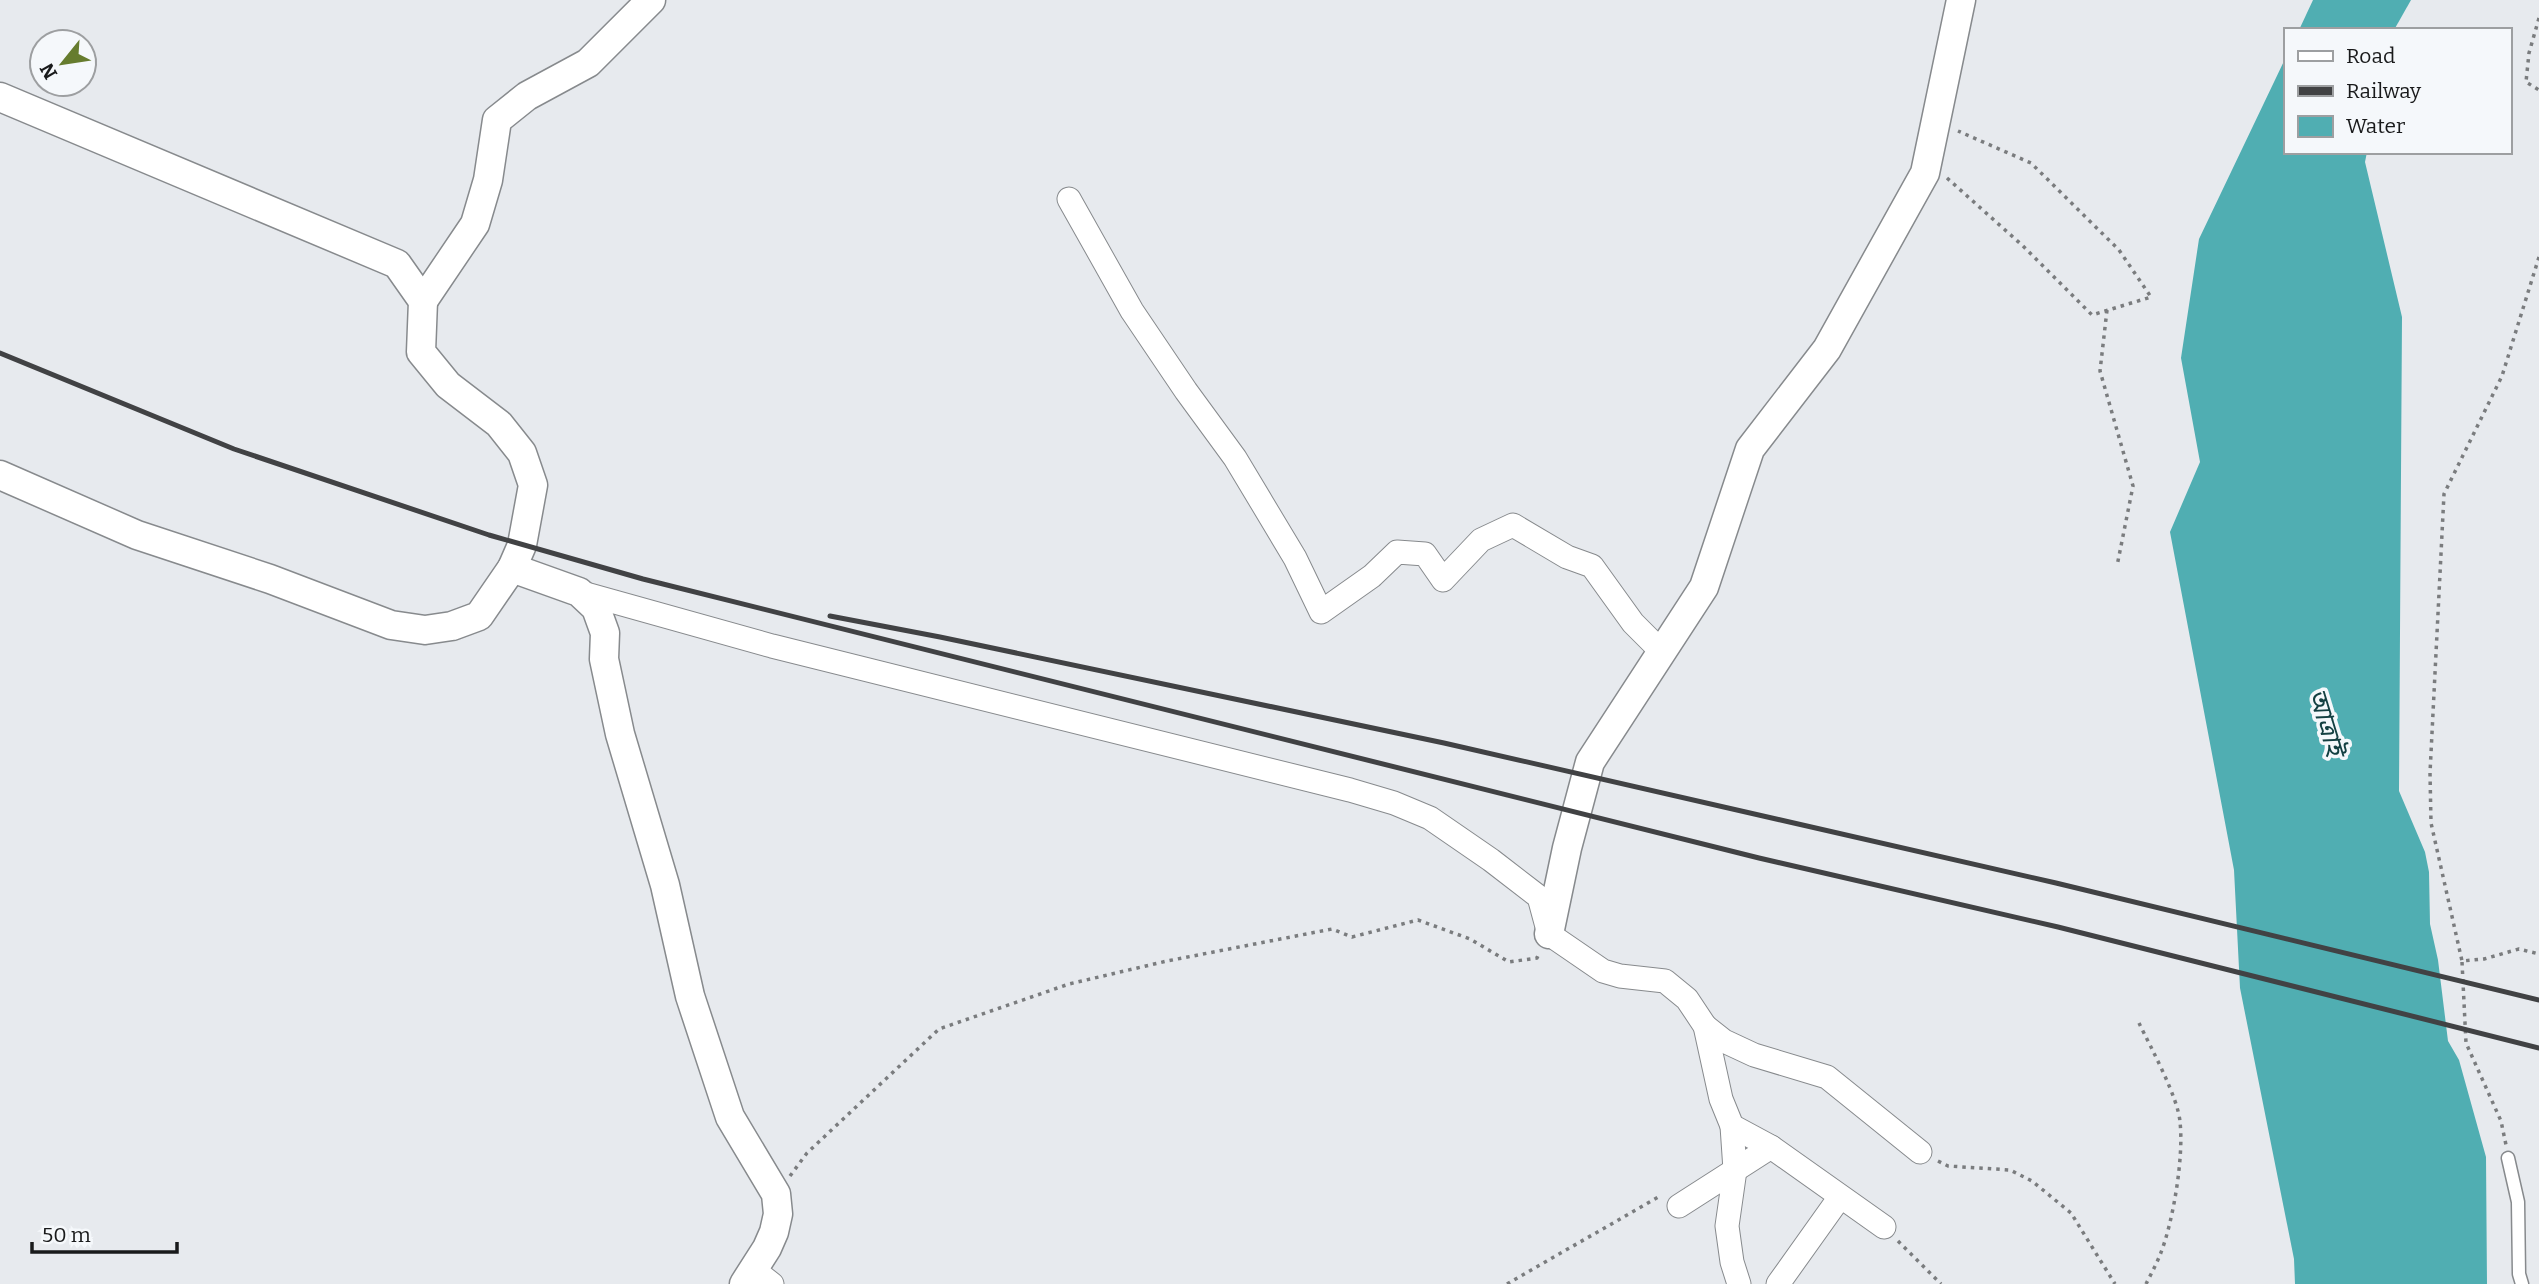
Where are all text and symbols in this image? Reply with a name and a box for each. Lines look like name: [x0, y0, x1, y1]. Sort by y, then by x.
north arrow: [28, 28, 98, 98]
legend: [2284, 28, 2511, 154]
text: Road: [2346, 43, 2395, 69]
text: N: [35, 59, 62, 83]
text: Railway: [2346, 78, 2422, 104]
text: Water: [2346, 113, 2405, 139]
water label: আত্রাই: [2301, 685, 2352, 764]
scale bar: [32, 1210, 177, 1254]
text: 50 m: [42, 1222, 91, 1248]

